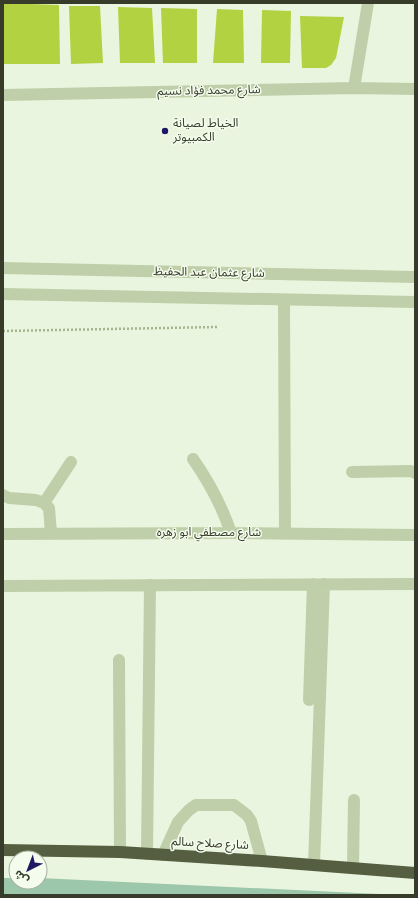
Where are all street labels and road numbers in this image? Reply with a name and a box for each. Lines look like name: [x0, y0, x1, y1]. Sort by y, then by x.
street label: شارع محمد فؤاد نسيم: [157, 82, 261, 100]
street label: شارع عثمان عبد الحفيظ: [153, 264, 265, 282]
street label: شارع مصطفي ابو زهره: [157, 525, 261, 542]
street label: شارع صلاح سالم: [171, 834, 249, 854]

